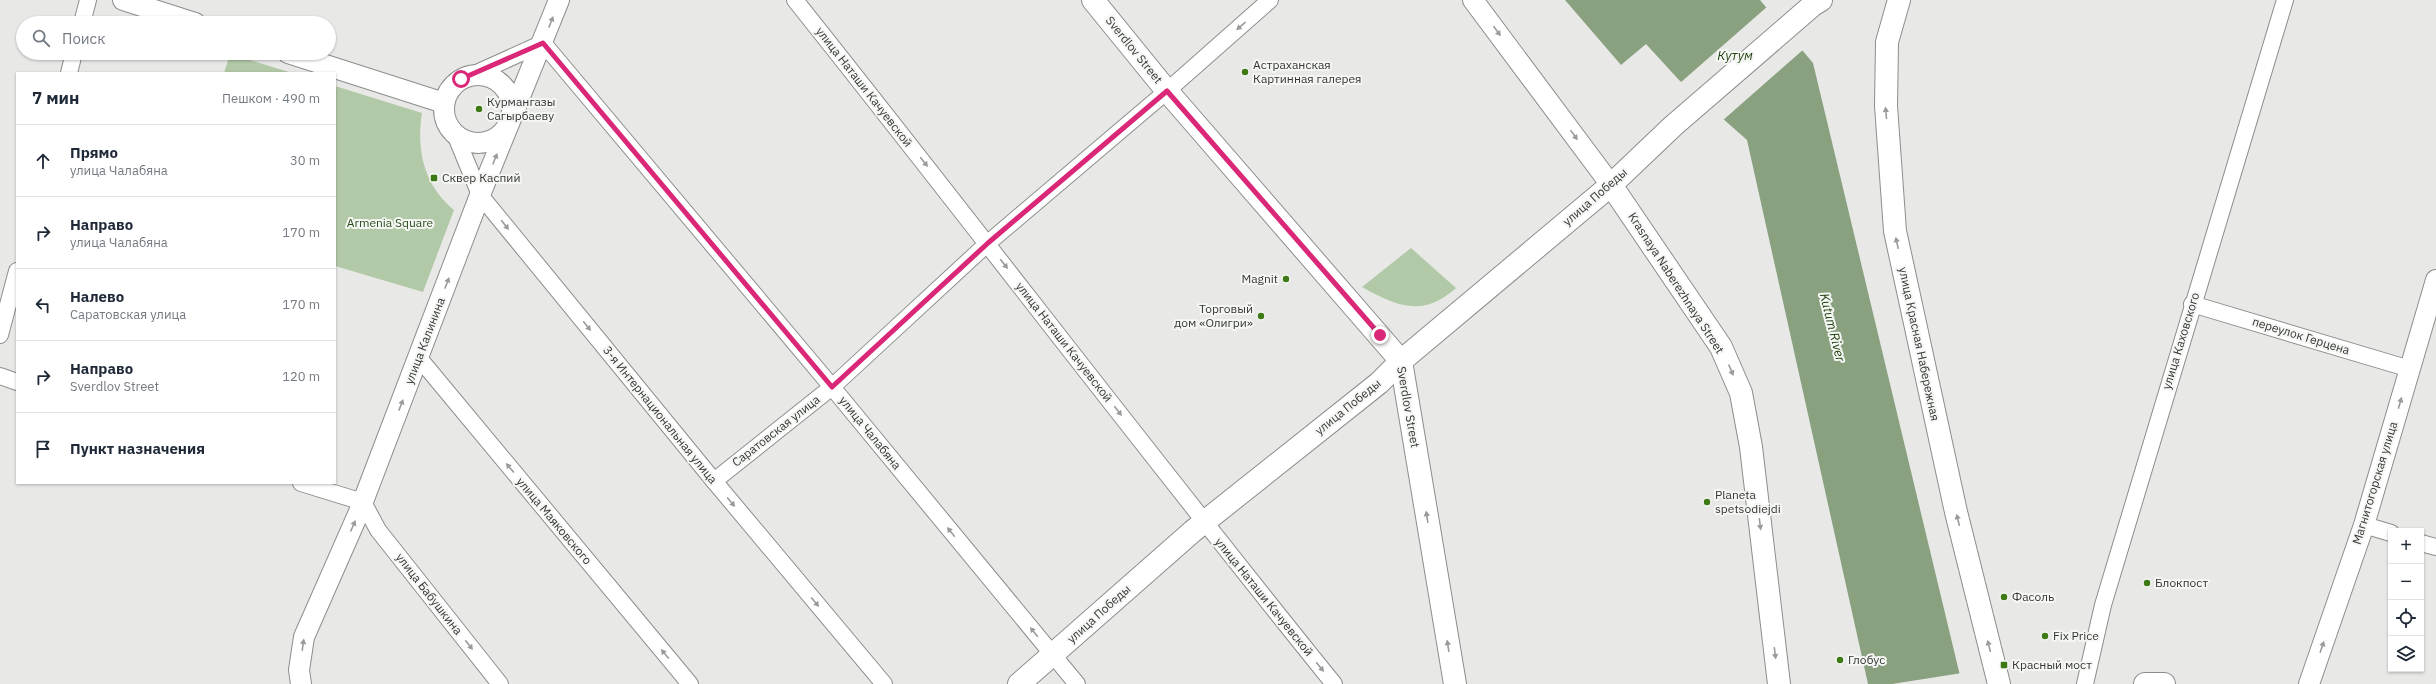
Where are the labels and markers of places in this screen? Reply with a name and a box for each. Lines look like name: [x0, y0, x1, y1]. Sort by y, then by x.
place label: Астраханская Картинная галерея: [1253, 57, 1362, 86]
marker: Астраханская Картинная галерея: [1240, 67, 1250, 77]
place label: Курмангазы Сагырбаеву: [487, 94, 556, 123]
marker: Курмангазы Сагырбаеву: [474, 104, 484, 114]
place label: Сквер Каспий: [442, 170, 520, 185]
marker: Сквер Каспий: [429, 173, 439, 183]
place label: Magnit: [1241, 271, 1278, 286]
marker: Magnit: [1281, 274, 1291, 284]
place label: Торговый дом «Олигри»: [1174, 301, 1253, 330]
marker: Торговый дом «Олигри»: [1256, 311, 1266, 321]
place label: Planeta spetsodiejdi: [1715, 487, 1781, 516]
marker: Planeta spetsodiejdi: [1702, 497, 1712, 507]
place label: Блокпост: [2155, 575, 2208, 590]
marker: Блокпост: [2142, 578, 2152, 588]
place label: Фасоль: [2012, 589, 2054, 604]
marker: Фасоль: [1999, 592, 2009, 602]
place label: Fix Price: [2053, 628, 2099, 643]
marker: Fix Price: [2040, 631, 2050, 641]
place label: Глобус: [1848, 652, 1885, 667]
marker: Глобус: [1835, 655, 1845, 665]
place label: Красный мост: [2012, 657, 2092, 672]
marker: Красный мост: [1999, 660, 2009, 670]

